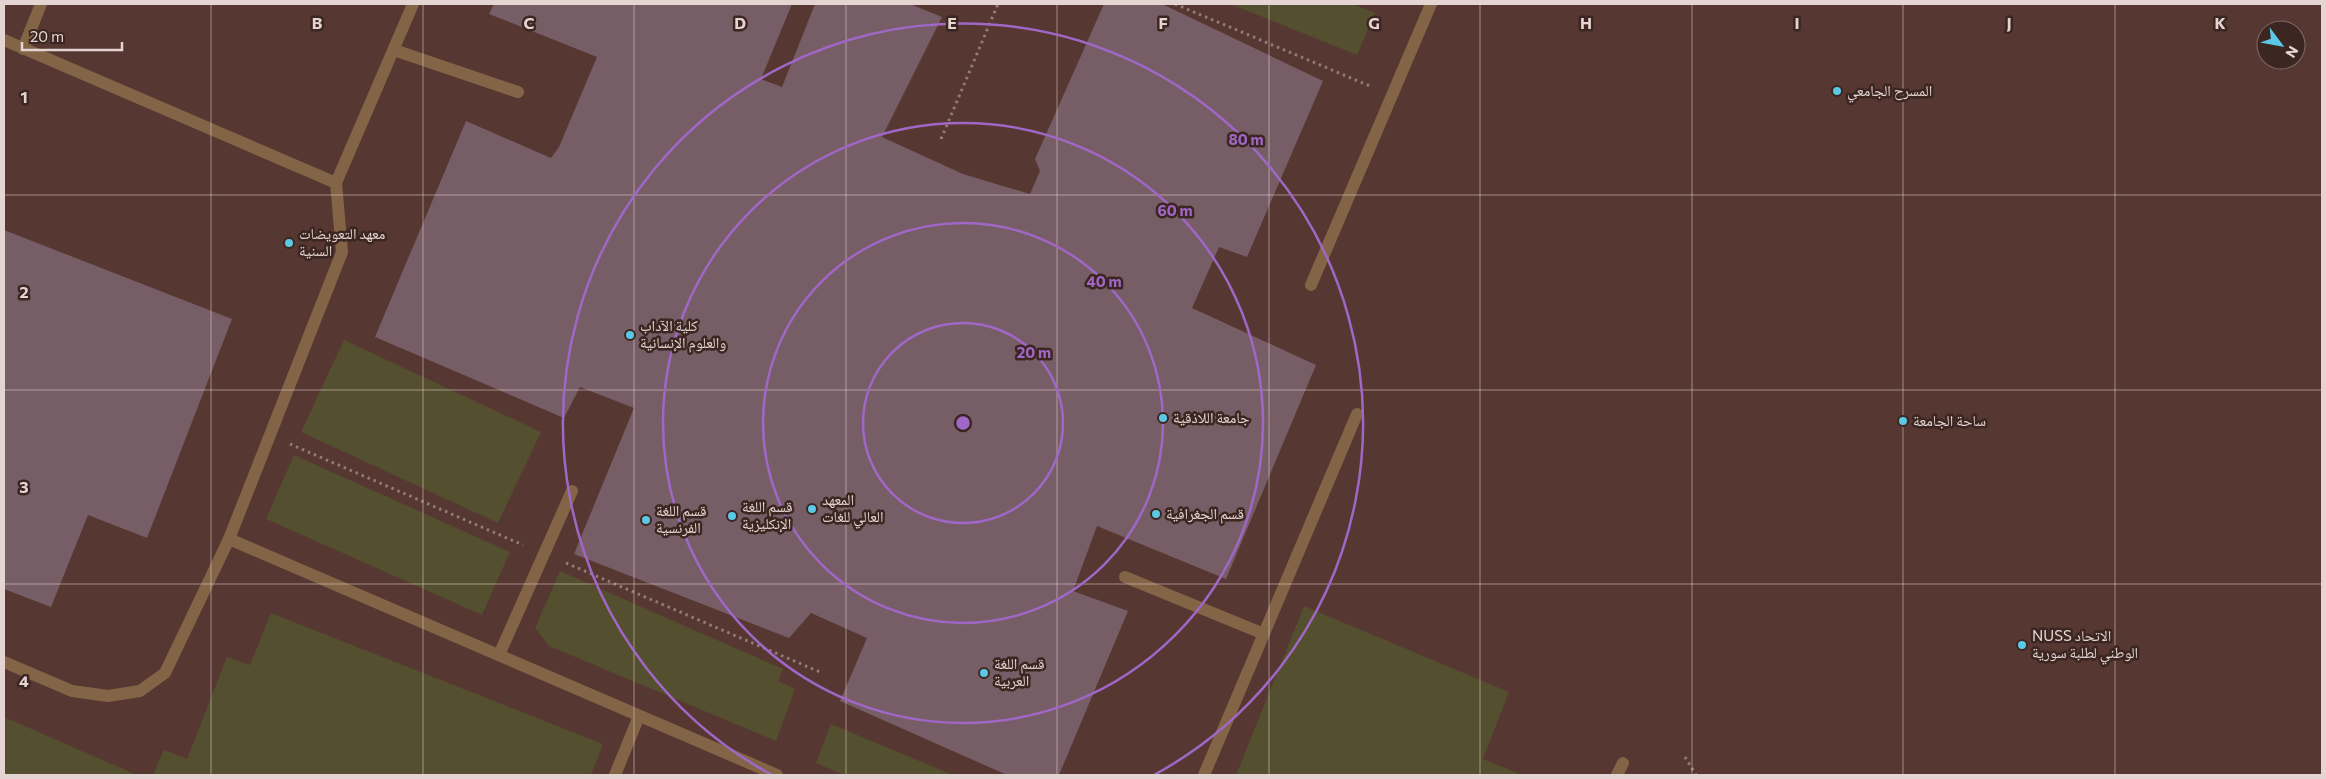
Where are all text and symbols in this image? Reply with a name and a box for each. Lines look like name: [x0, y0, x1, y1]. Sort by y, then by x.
text: B: [312, 13, 323, 32]
text: C: [524, 13, 535, 32]
text: D: [734, 13, 746, 32]
text: E: [947, 13, 957, 32]
text: F: [1158, 13, 1168, 32]
text: G: [1368, 13, 1380, 32]
text: H: [1580, 13, 1592, 32]
text: I: [1794, 13, 1800, 32]
text: J: [2006, 13, 2012, 32]
text: K: [2214, 13, 2226, 32]
scale bar: [22, 20, 122, 52]
north arrow: [2256, 20, 2306, 70]
text: 20 m: [30, 27, 64, 45]
text: N: [2282, 43, 2302, 61]
place label: المسرح الجامعي: [1847, 81, 1932, 103]
marker: المسرح الجامعي: [1831, 85, 1843, 97]
text: 1: [20, 87, 28, 106]
text: 80 m: [1228, 130, 1264, 148]
text: 60 m: [1157, 201, 1193, 219]
place label: معهد التعويضات السنية: [299, 224, 385, 259]
marker: معهد التعويضات السنية: [283, 237, 295, 249]
text: 40 m: [1086, 272, 1122, 290]
text: 2: [19, 282, 29, 301]
place label: كلية الآداب والعلوم الإنسانية: [640, 316, 726, 353]
marker: كلية الآداب والعلوم الإنسانية: [624, 329, 636, 341]
text: 20 m: [1017, 343, 1051, 361]
place label: جامعة اللاذقية: [1173, 408, 1250, 426]
place label: ساحة الجامعة: [1913, 411, 1986, 429]
marker: جامعة اللاذقية: [1157, 412, 1169, 424]
centre of rings: [954, 414, 972, 432]
marker: ساحة الجامعة: [1897, 415, 1909, 427]
text: 3: [19, 477, 29, 496]
place label: المعهد العالي للغات: [822, 490, 884, 529]
place label: قسم اللغة الإنكليزية: [742, 497, 792, 533]
place label: قسم اللغة الفرنسية: [656, 501, 706, 537]
marker: المعهد العالي للغات: [806, 503, 818, 515]
place label: قسم الجغرافية: [1166, 504, 1244, 524]
marker: قسم الجغرافية: [1150, 508, 1162, 520]
marker: قسم اللغة الإنكليزية: [726, 510, 738, 522]
marker: قسم اللغة الفرنسية: [640, 514, 652, 526]
place label: NUSS الاتحاد الوطني لطلبة سورية: [2032, 626, 2138, 665]
marker: NUSS الاتحاد الوطني لطلبة سورية: [2016, 639, 2028, 651]
place label: قسم اللغة العربية: [994, 654, 1044, 690]
marker: قسم اللغة العربية: [978, 667, 990, 679]
text: 4: [19, 671, 29, 690]

